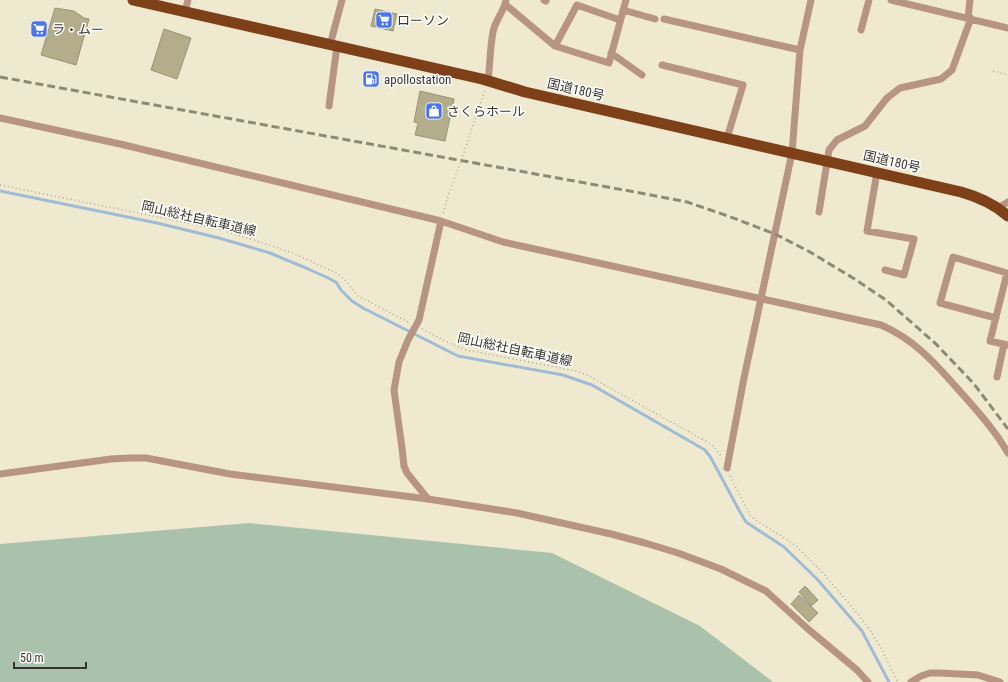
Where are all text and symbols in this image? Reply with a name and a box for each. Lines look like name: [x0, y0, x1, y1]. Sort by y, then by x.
supermarket icon: ローソン: [374, 10, 394, 30]
place label: ローソン: [397, 13, 449, 28]
supermarket icon: ラ・ムー: [29, 19, 49, 39]
place label: ラ・ムー: [52, 22, 104, 37]
fuel station icon: apollostation: [361, 69, 381, 89]
place label: apollostation: [384, 72, 451, 87]
street label: 国道180号: [546, 76, 606, 103]
shop icon: さくらホール: [424, 101, 444, 121]
place label: さくらホール: [447, 104, 525, 119]
street label: 国道180号: [862, 148, 922, 175]
street label: 岡山総社自転車道線: [140, 198, 258, 239]
street label: 岡山総社自転車道線: [456, 330, 574, 369]
scale bar: [14, 644, 86, 670]
text: 50 m: [20, 651, 44, 665]

